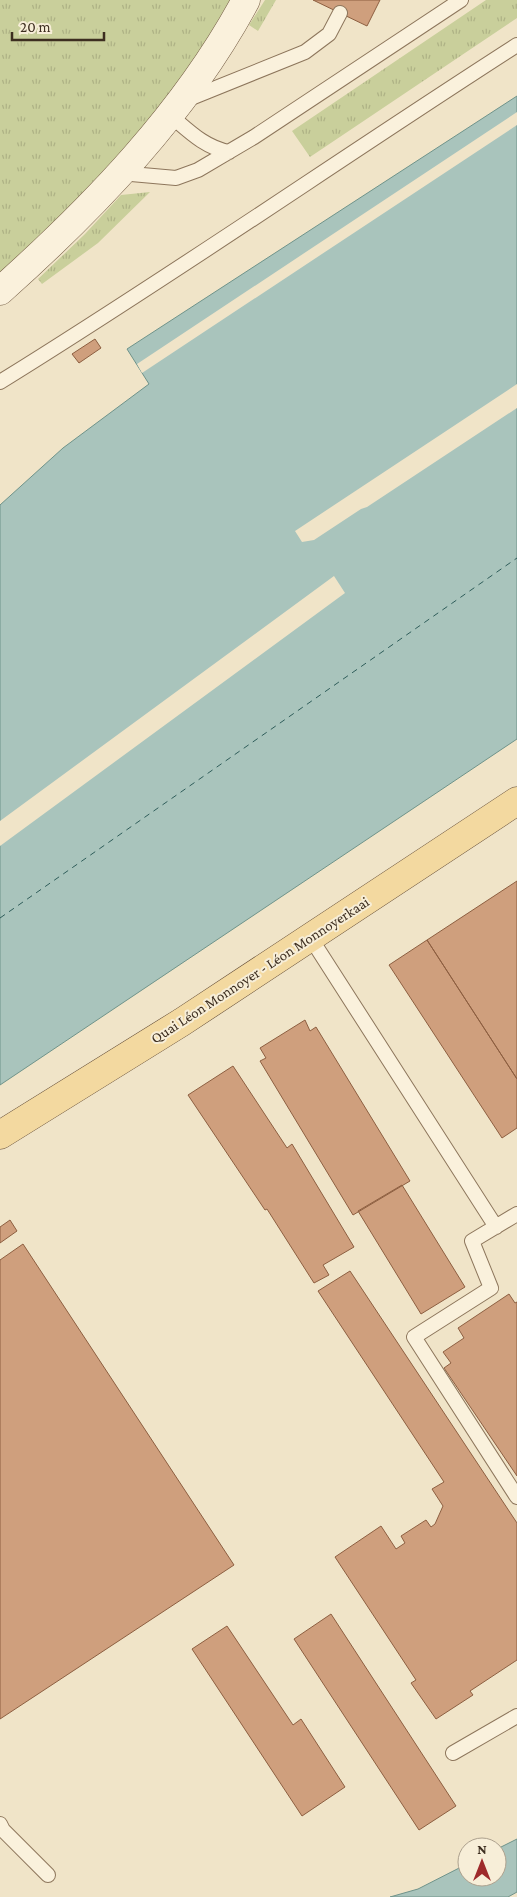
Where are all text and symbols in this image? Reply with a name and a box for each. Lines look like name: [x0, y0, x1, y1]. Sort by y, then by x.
scale bar: [12, 10, 105, 42]
text: 20 m: [20, 19, 51, 35]
street label: Quai Léon Monnoyer - Léon Monnoyerkaai: [148, 893, 373, 1047]
north arrow: [457, 1837, 507, 1887]
text: N: [477, 1841, 487, 1857]

